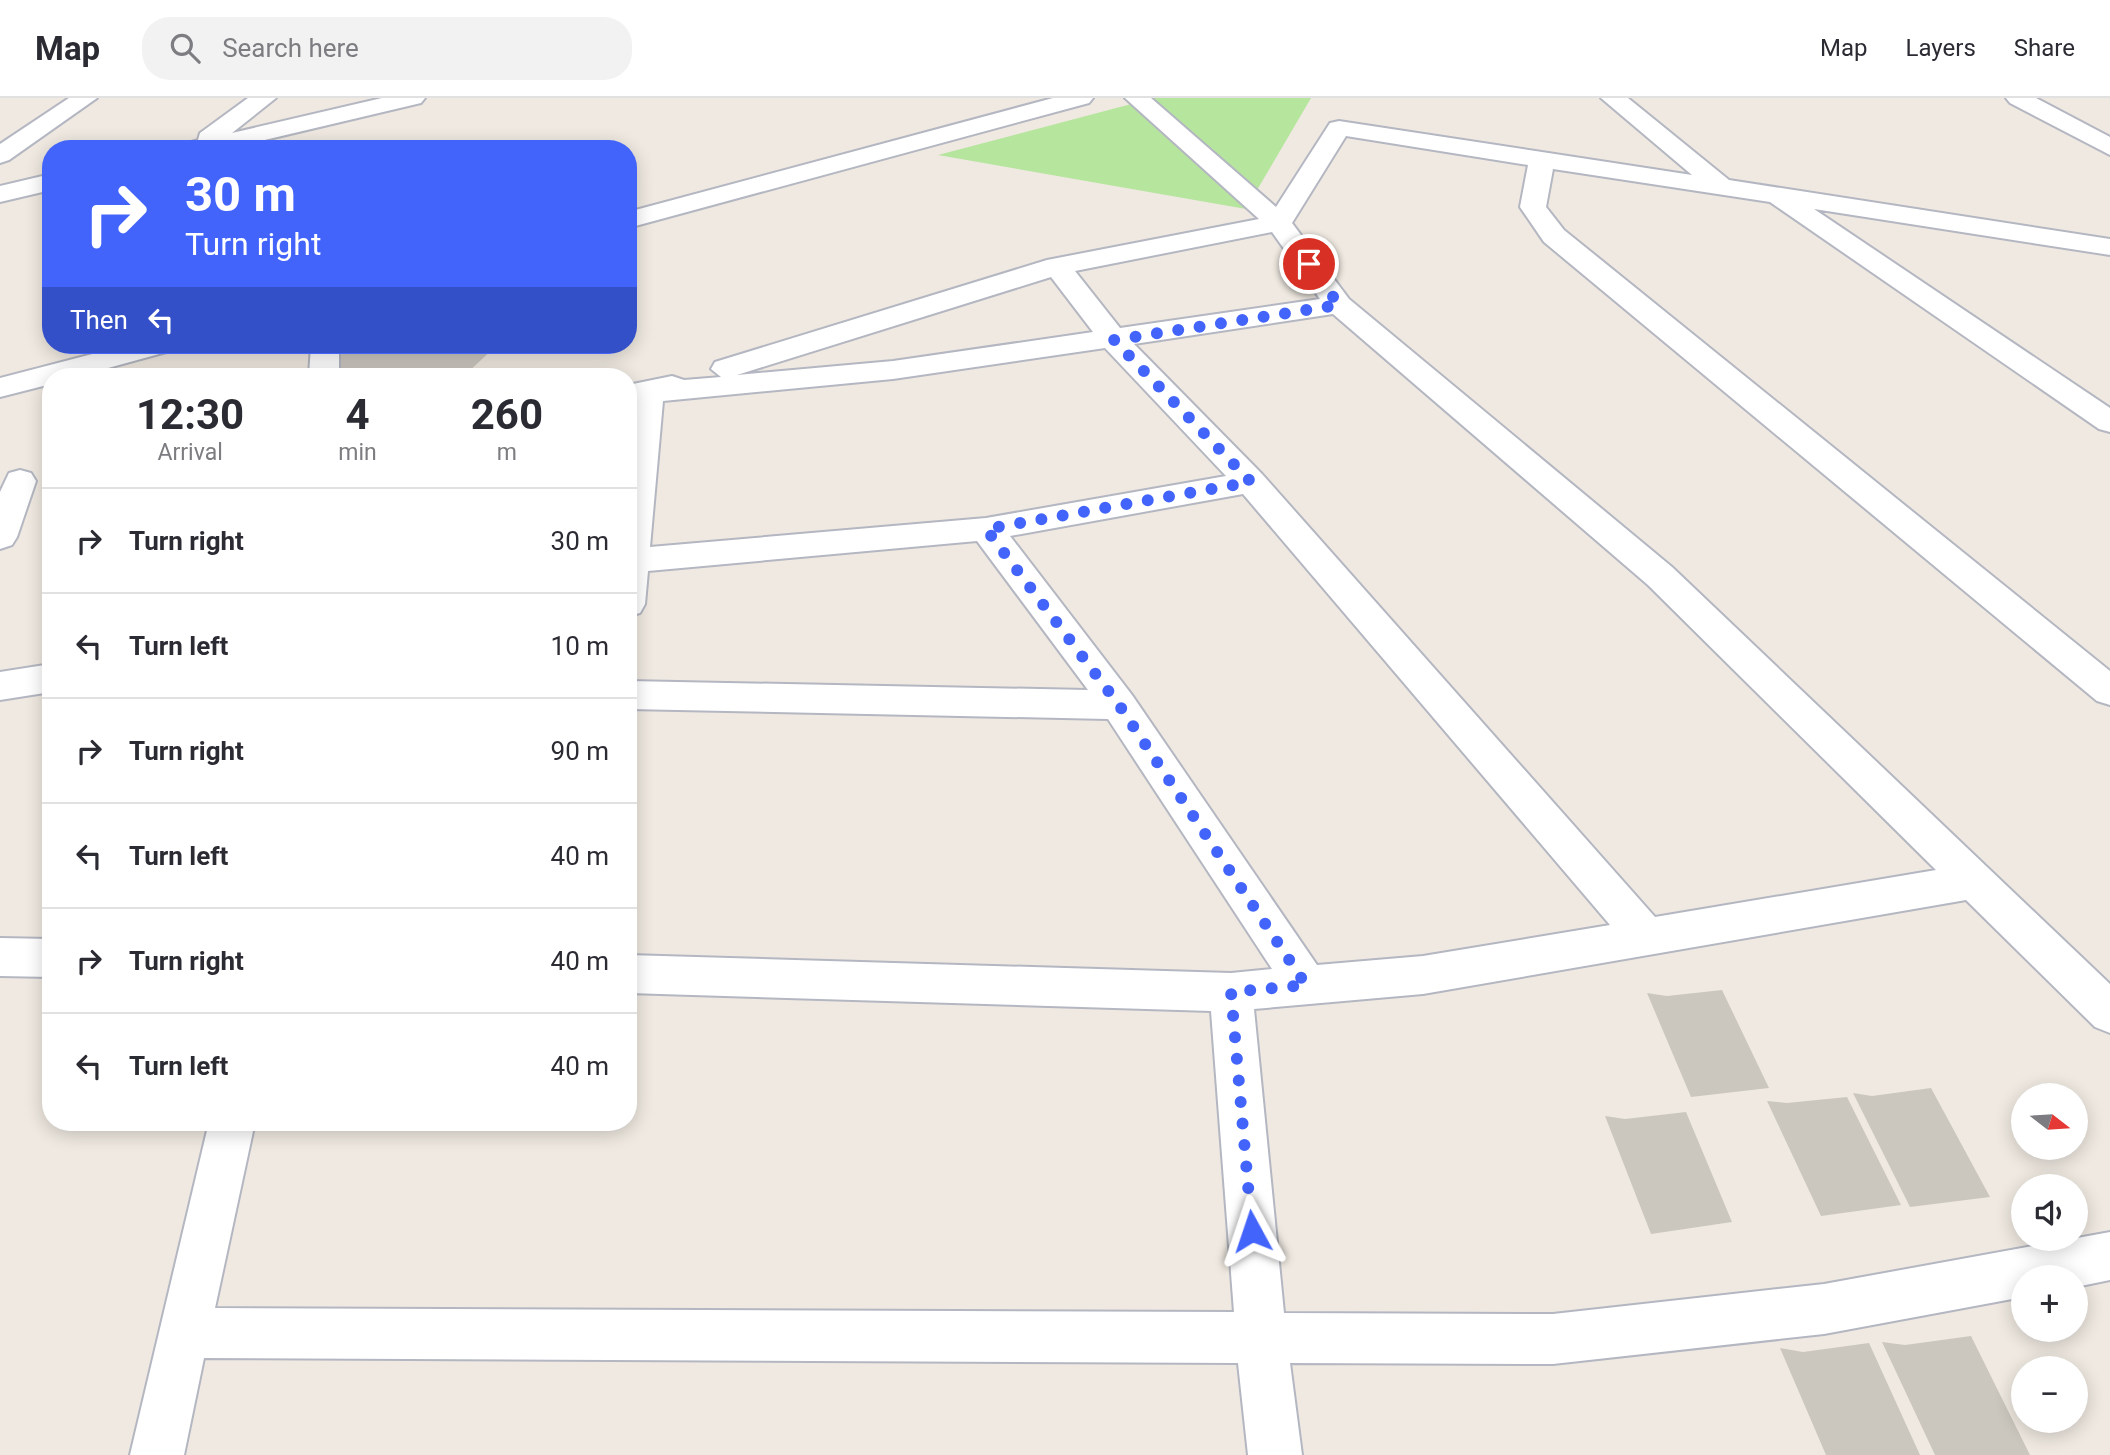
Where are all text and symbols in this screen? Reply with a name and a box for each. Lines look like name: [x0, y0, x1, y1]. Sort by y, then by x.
search box: [142, 17, 632, 80]
text: Map: [35, 29, 100, 68]
icon: search: [166, 29, 204, 67]
text: Search here: [222, 33, 359, 63]
text: Map: [1820, 34, 1868, 62]
text: Layers: [1906, 34, 1976, 62]
text: Share: [2014, 34, 2075, 62]
text: 30 m: [185, 166, 296, 223]
icon: right: [70, 168, 161, 259]
text: Turn right: [185, 225, 321, 263]
pin: [1279, 234, 1339, 294]
icon: arrive: [1290, 245, 1328, 283]
icon: left: [142, 301, 180, 339]
text: Then: [70, 305, 128, 335]
text: 12:30: [136, 390, 244, 439]
text: 4: [345, 390, 370, 439]
text: 260: [471, 390, 543, 439]
text: Arrival: [157, 439, 223, 466]
text: min: [338, 439, 377, 466]
text: m: [497, 439, 517, 466]
icon: right: [70, 522, 108, 560]
text: Turn right: [129, 526, 244, 556]
text: 30 m: [551, 526, 609, 556]
icon: left: [70, 627, 108, 665]
text: Turn left: [129, 631, 228, 661]
text: 10 m: [551, 631, 609, 661]
icon: right: [70, 732, 108, 770]
text: Turn right: [129, 736, 244, 766]
text: 90 m: [551, 736, 609, 766]
icon: left: [70, 837, 108, 875]
text: Turn left: [129, 841, 228, 871]
text: 40 m: [551, 841, 609, 871]
icon: right: [70, 942, 108, 980]
text: Turn right: [129, 946, 244, 976]
text: 40 m: [551, 946, 609, 976]
icon: left: [70, 1047, 108, 1085]
text: Turn left: [129, 1051, 228, 1081]
text: 40 m: [551, 1051, 609, 1081]
north arrow: [2011, 1083, 2088, 1160]
map controls: [2011, 1083, 2088, 1433]
button: sound: [2011, 1174, 2088, 1251]
position arrow: [1215, 1194, 1289, 1268]
button: +: [2011, 1265, 2088, 1342]
button: −: [2011, 1356, 2088, 1433]

